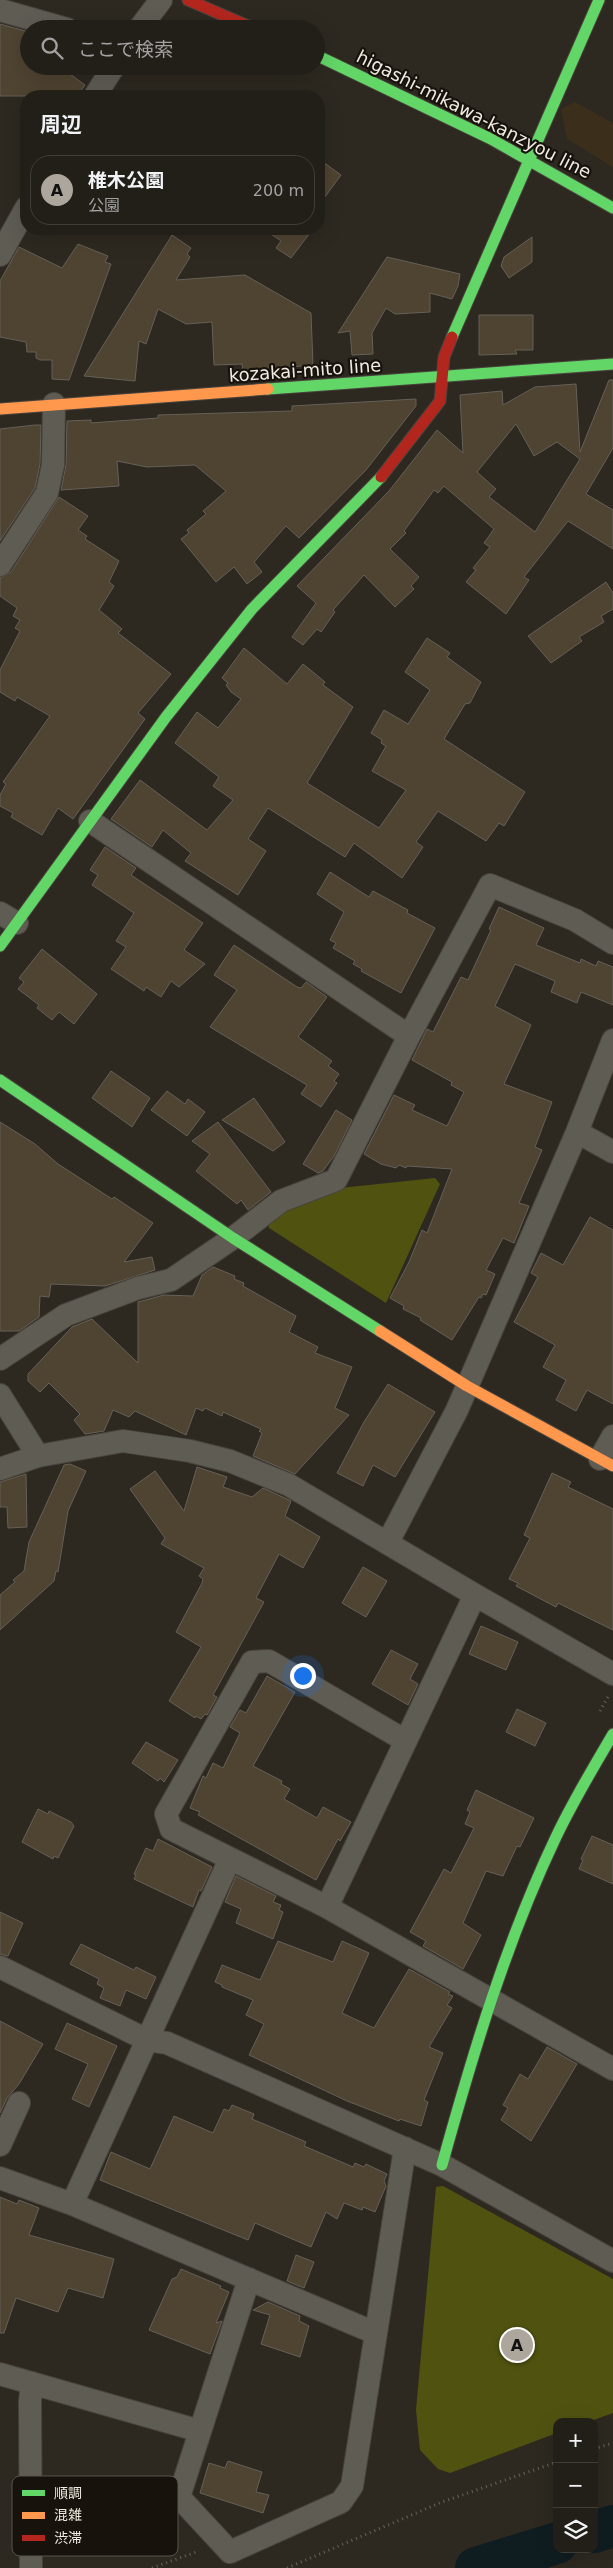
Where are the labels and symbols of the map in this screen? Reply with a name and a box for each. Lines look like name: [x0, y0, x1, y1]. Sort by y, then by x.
street label: higashi-mikawa-kanzyou line: [353, 46, 595, 182]
street label: kozakai-mito line: [228, 354, 382, 386]
your location: [290, 1663, 316, 1689]
pin: A: [501, 2326, 533, 2364]
legend: [12, 2476, 178, 2556]
text: 順調: [54, 2485, 82, 2501]
text: 混雑: [54, 2507, 82, 2523]
text: 渋滞: [54, 2530, 82, 2546]

